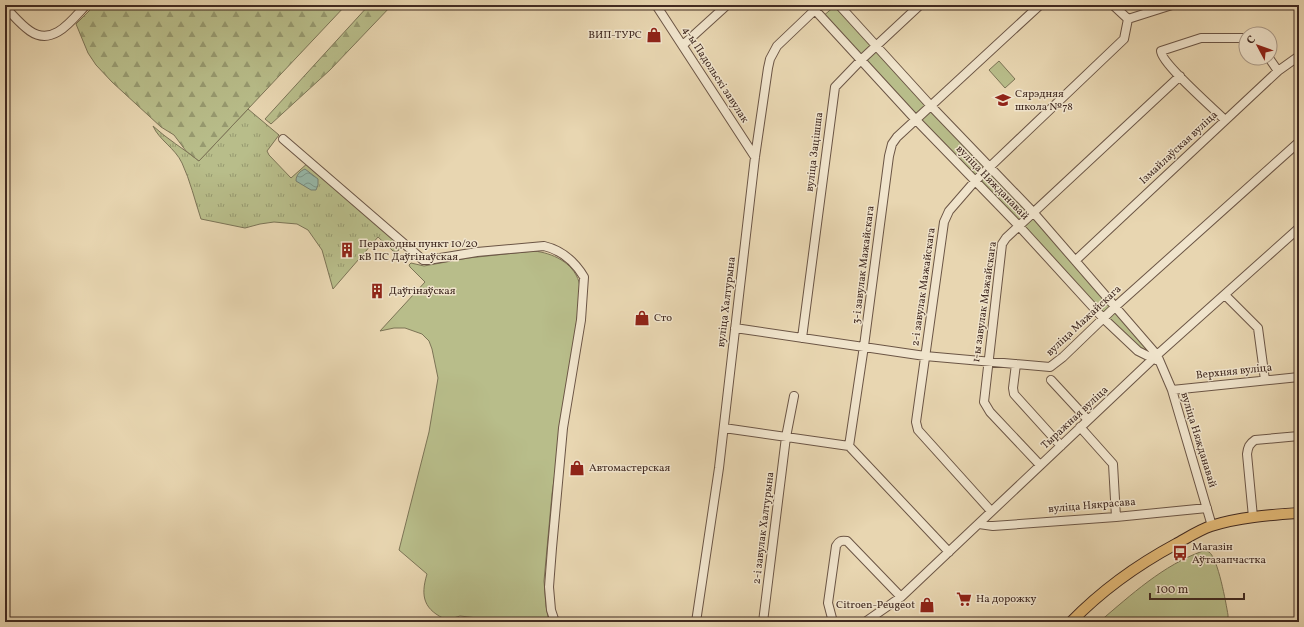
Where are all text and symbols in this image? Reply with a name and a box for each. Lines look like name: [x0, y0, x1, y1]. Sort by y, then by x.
street label: 4-ы Падольскі завулак: [678, 24, 752, 126]
shop icon: ВИП-ТУРС: [645, 26, 663, 44]
north arrow: [1238, 26, 1278, 66]
place label: ВИП-ТУРС: [588, 28, 642, 43]
text: С: [1244, 33, 1260, 48]
place label: Сярэдняя школа №78: [1015, 87, 1073, 115]
school or university icon: Сярэдняя школа №78: [994, 91, 1012, 109]
street label: Ізмайлаўская вуліца: [1137, 107, 1222, 188]
street label: вуліца Зацішша: [803, 111, 827, 193]
street label: вуліца Няжданавай: [952, 142, 1032, 224]
street label: 3-і завулак Мажайскага: [849, 204, 879, 325]
street label: 2-і завулак Мажайскага: [908, 226, 940, 347]
place label: Пераходны пункт 10/20 кВ ПС Даўгінаўская: [359, 237, 478, 265]
street label: 1-ы завулак Мажайскага: [969, 240, 1001, 364]
building icon: Пераходны пункт 10/20 кВ ПС Даўгінаўская: [338, 241, 356, 259]
street label: вуліца Халтурына: [714, 255, 740, 348]
building icon: Даўгінаўская: [368, 282, 386, 300]
street label: вуліца Мажайскага: [1043, 282, 1125, 360]
place label: Даўгінаўская: [389, 284, 456, 299]
shop icon: Сто: [633, 309, 651, 327]
place label: Сто: [654, 311, 672, 326]
street label: Верхняя вуліца: [1195, 360, 1273, 383]
street label: Тыражная вуліца: [1038, 383, 1112, 453]
street label: вуліца Няжданавай: [1176, 390, 1220, 490]
shop icon: Автомастерская: [568, 459, 586, 477]
place label: Автомастерская: [589, 461, 670, 476]
street label: 2-і завулак Халтурына: [750, 470, 778, 585]
street label: вуліца Някрасава: [1048, 495, 1137, 517]
place label: Магазін Аўтазапчастка: [1192, 540, 1266, 568]
bus stop icon: Магазін Аўтазапчастка: [1171, 544, 1189, 562]
scale bar: [1150, 575, 1244, 601]
text: 100 m: [1156, 582, 1189, 598]
supermarket icon: На дорожку: [955, 590, 973, 608]
place label: На дорожку: [976, 592, 1037, 607]
shop icon: Citroen-Peugeot: [918, 596, 936, 614]
place label: Citroen-Peugeot: [836, 598, 915, 613]

